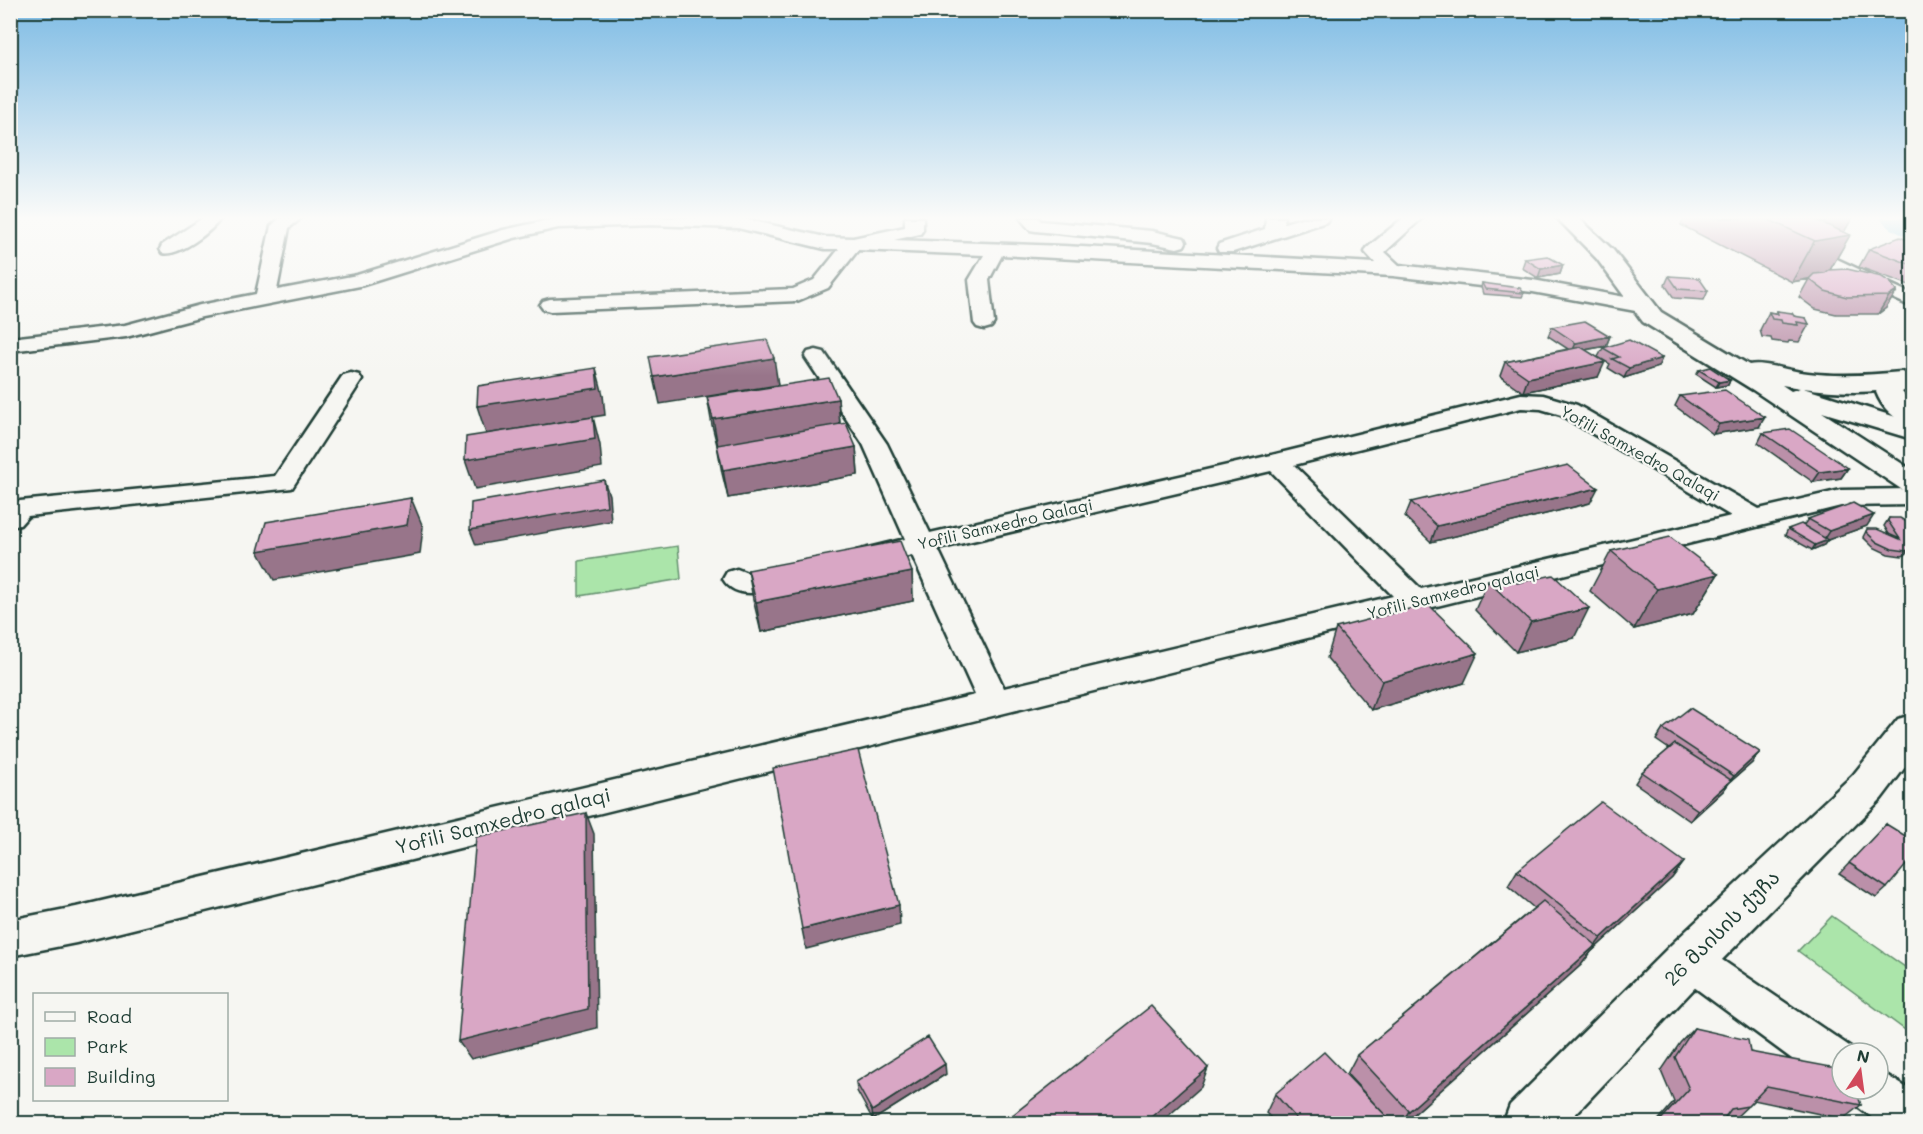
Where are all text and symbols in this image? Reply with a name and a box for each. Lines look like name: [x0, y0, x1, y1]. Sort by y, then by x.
street label: Yofili Samxedro Qalaqi: [1557, 400, 1724, 505]
street label: Yofili Samxedro Qalaqi: [915, 493, 1095, 554]
street label: Yofili Samxedro qalaqi: [1364, 560, 1541, 623]
street label: Yofili Samxedro qalaqi: [392, 781, 613, 859]
street label: 26 მაისის ქუჩა: [1658, 864, 1785, 991]
legend: [33, 993, 228, 1101]
text: Road: [87, 1004, 132, 1028]
text: Park: [87, 1034, 128, 1058]
north arrow: [1830, 1041, 1890, 1101]
text: N: [1855, 1044, 1872, 1067]
text: Building: [87, 1064, 155, 1088]

